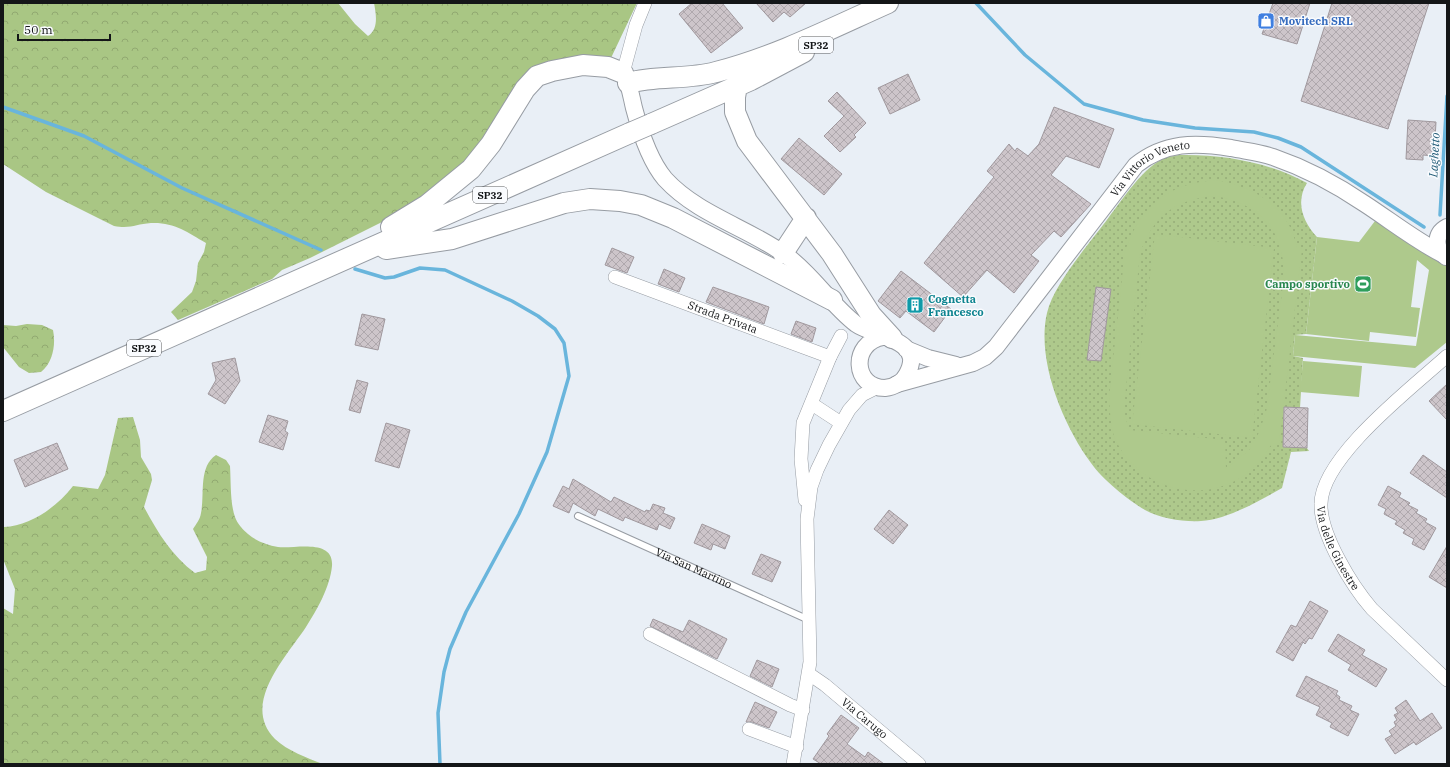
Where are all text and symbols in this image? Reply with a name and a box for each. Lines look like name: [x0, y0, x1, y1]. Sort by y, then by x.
shop icon: Movitech SRL: [1256, 11, 1276, 31]
place label: Movitech SRL: [1279, 14, 1353, 28]
scale bar: [18, 16, 110, 42]
text: 50 m: [24, 22, 53, 37]
road number: SP32: [799, 37, 833, 53]
water label: Laghetto: [1425, 132, 1443, 179]
street label: Via Vittorio Veneto: [1107, 138, 1190, 199]
road number: SP32: [473, 187, 507, 203]
sports icon: Campo sportivo: [1353, 274, 1373, 294]
place label: Campo sportivo: [1265, 277, 1350, 291]
place label: Cognetta Francesco: [928, 292, 984, 319]
building icon: Cognetta Francesco: [905, 295, 925, 315]
street label: Strada Privata: [686, 298, 760, 336]
road number: SP32: [127, 340, 161, 356]
street label: Via delle Ginestre: [1314, 505, 1363, 593]
street label: Via San Martino: [653, 545, 734, 591]
street label: Via Carugo: [838, 695, 891, 742]

